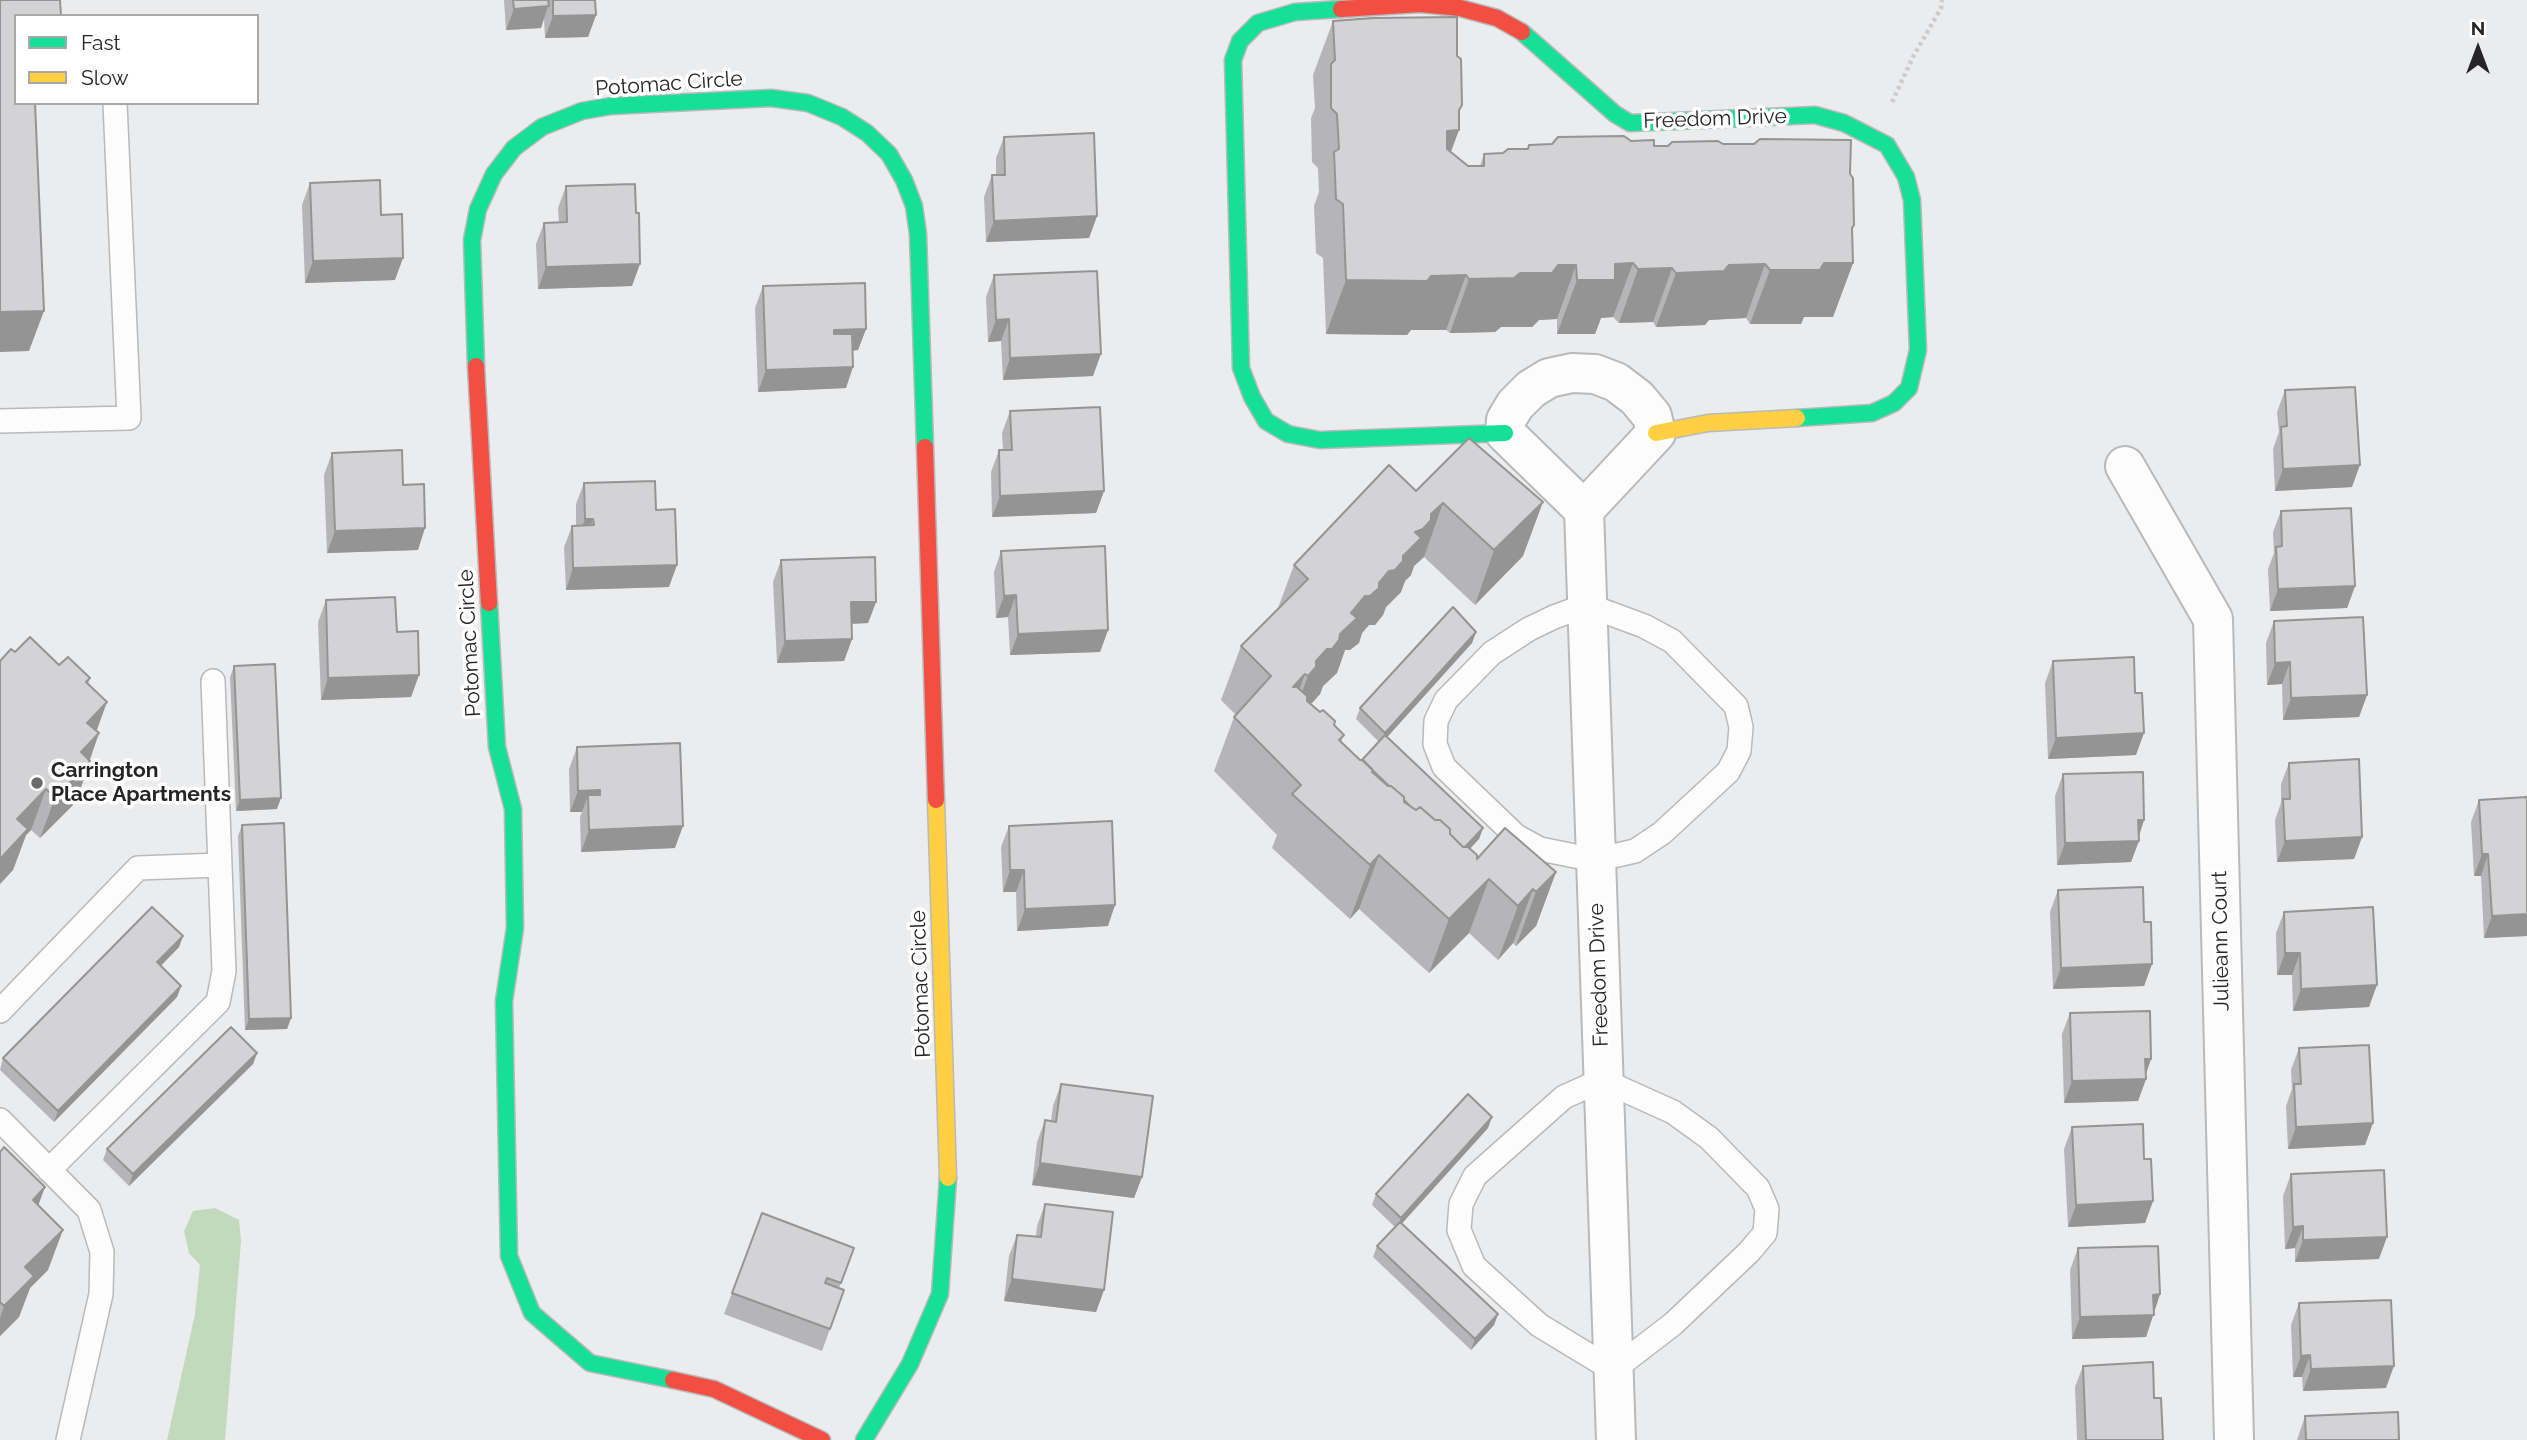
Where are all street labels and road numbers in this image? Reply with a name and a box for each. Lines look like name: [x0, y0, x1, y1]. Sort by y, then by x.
street label: Potomac Circle: [594, 66, 744, 102]
street label: Freedom Drive: [1643, 104, 1787, 134]
street label: Potomac Circle: [454, 569, 486, 717]
street label: Julieann Court: [2207, 871, 2235, 1011]
street label: Freedom Drive: [1584, 903, 1614, 1047]
street label: Potomac Circle: [906, 910, 936, 1058]

